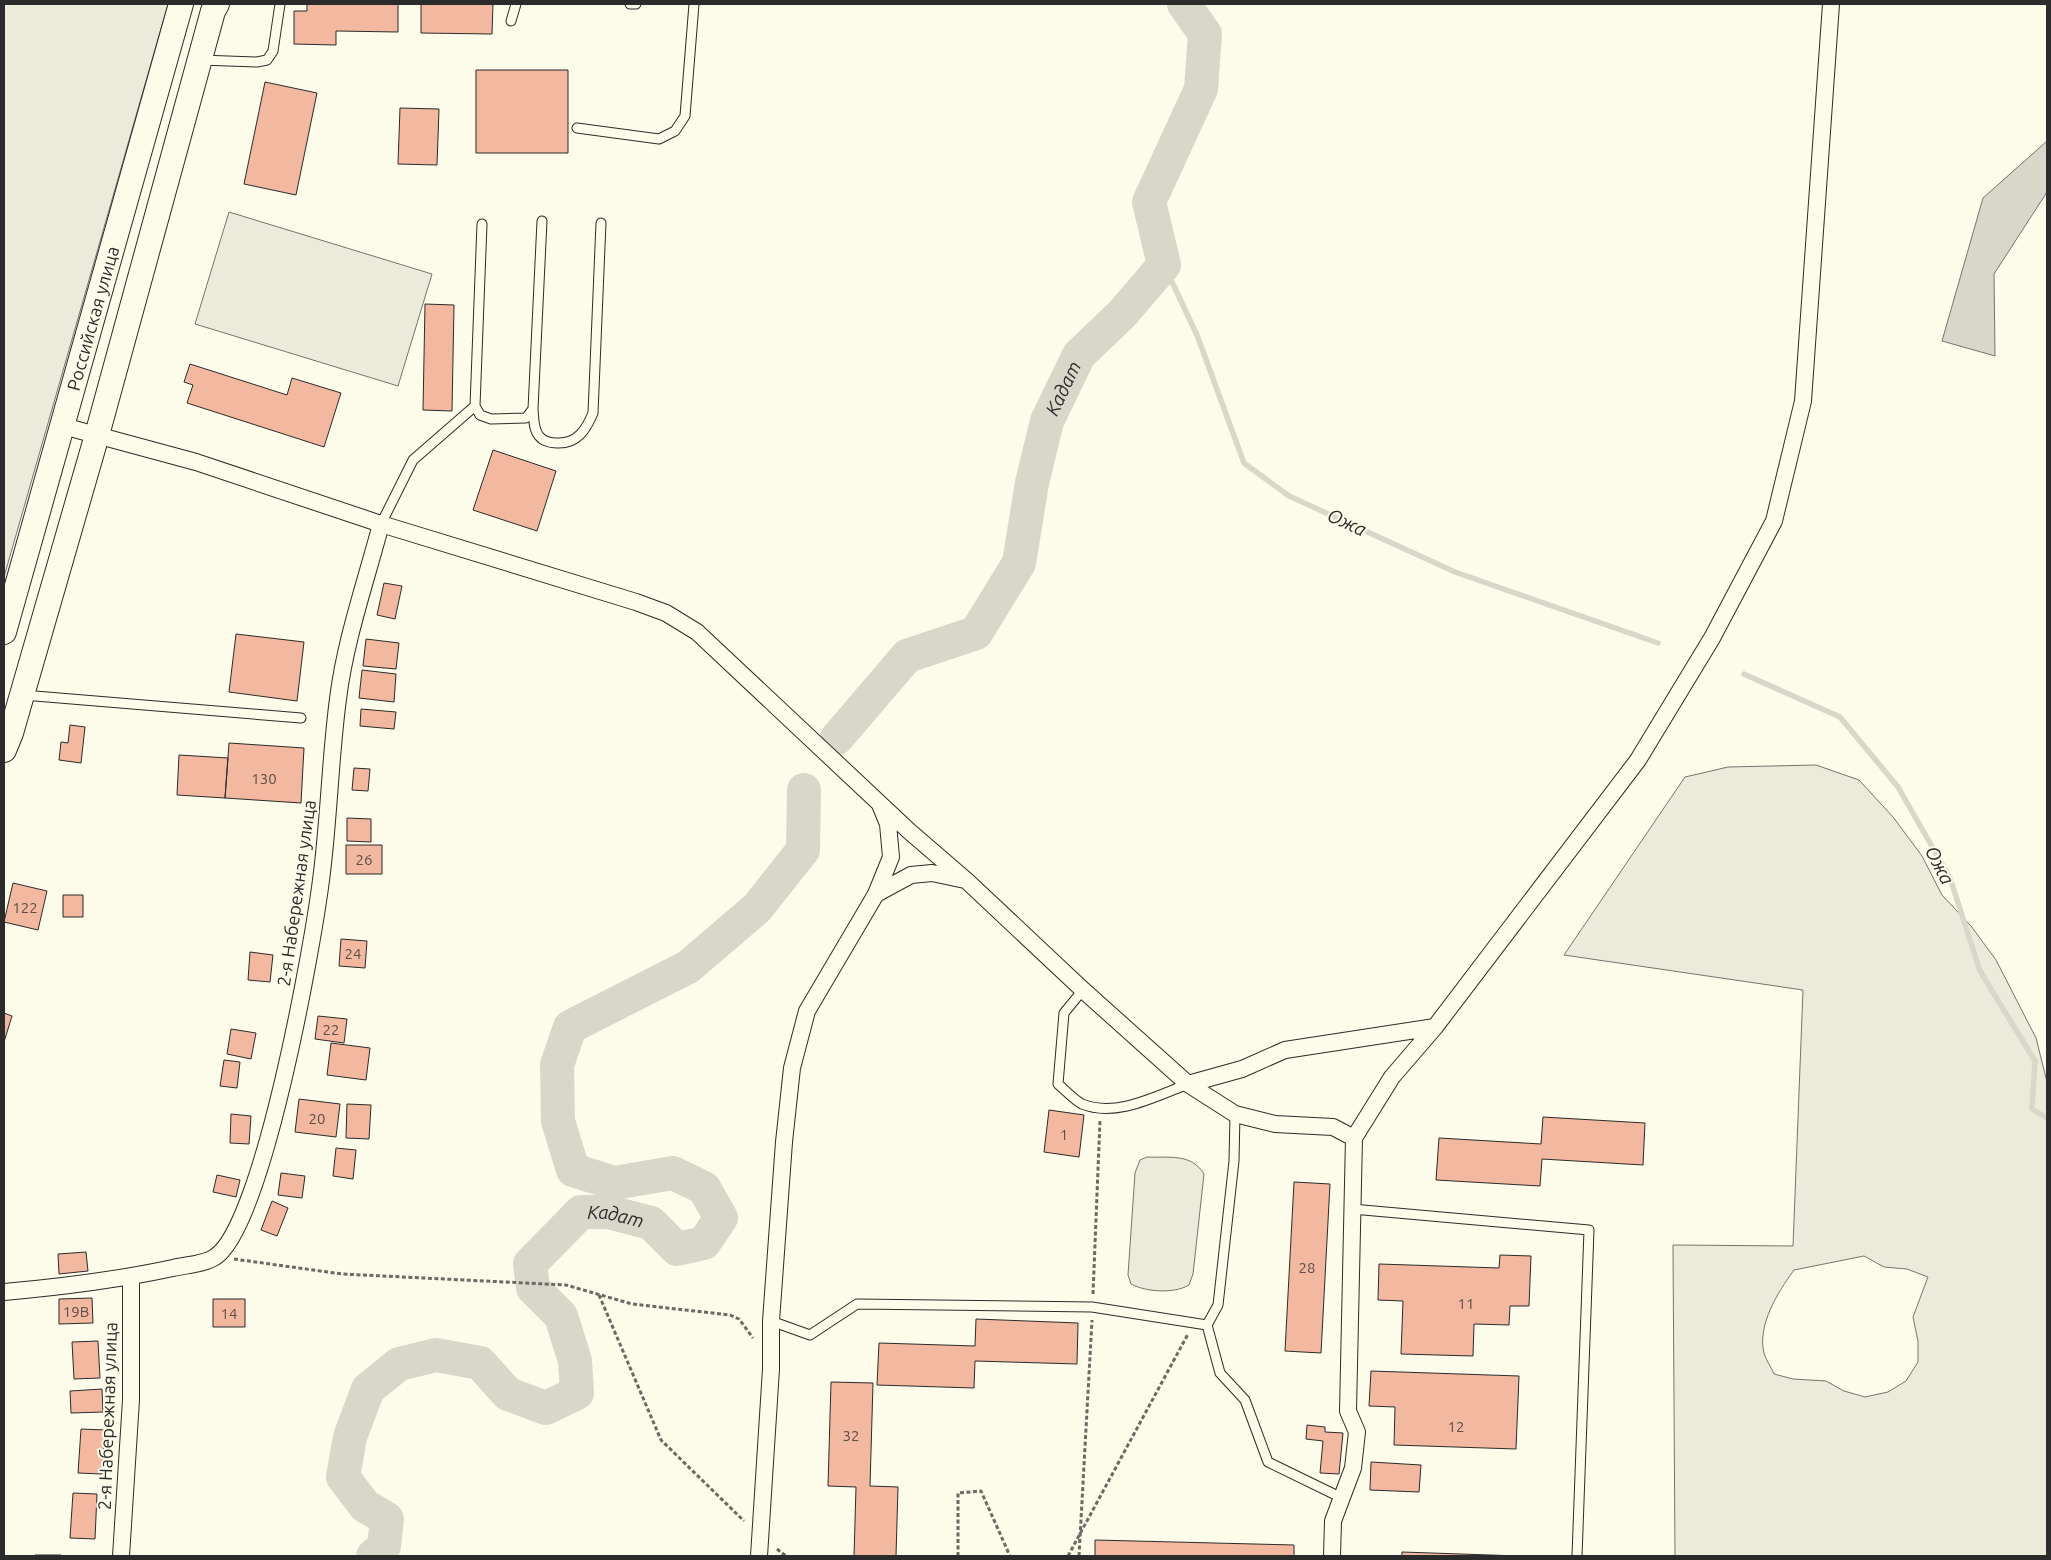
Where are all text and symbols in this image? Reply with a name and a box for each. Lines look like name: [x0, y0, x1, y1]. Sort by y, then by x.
street label: Российская улица: [63, 244, 122, 393]
water label: Кадат: [1040, 357, 1085, 419]
water label: Ожа: [1324, 504, 1370, 540]
house number: 130: [251, 770, 277, 787]
street label: 2-я Набережная улица: [273, 798, 319, 988]
water label: Ожа: [1921, 842, 1959, 888]
house number: 26: [356, 851, 372, 868]
house number: 122: [12, 899, 38, 916]
house number: 24: [345, 945, 361, 962]
house number: 22: [323, 1021, 339, 1038]
house number: 20: [309, 1110, 325, 1127]
house number: 1: [1060, 1126, 1068, 1143]
water label: Кадат: [587, 1201, 646, 1232]
house number: 28: [1299, 1259, 1315, 1276]
house number: 11: [1458, 1295, 1474, 1312]
house number: 19В: [63, 1303, 89, 1320]
house number: 14: [221, 1305, 237, 1322]
street label: 2-я Набережная улица: [94, 1322, 120, 1510]
house number: 12: [1448, 1418, 1464, 1435]
house number: 32: [843, 1427, 859, 1444]

